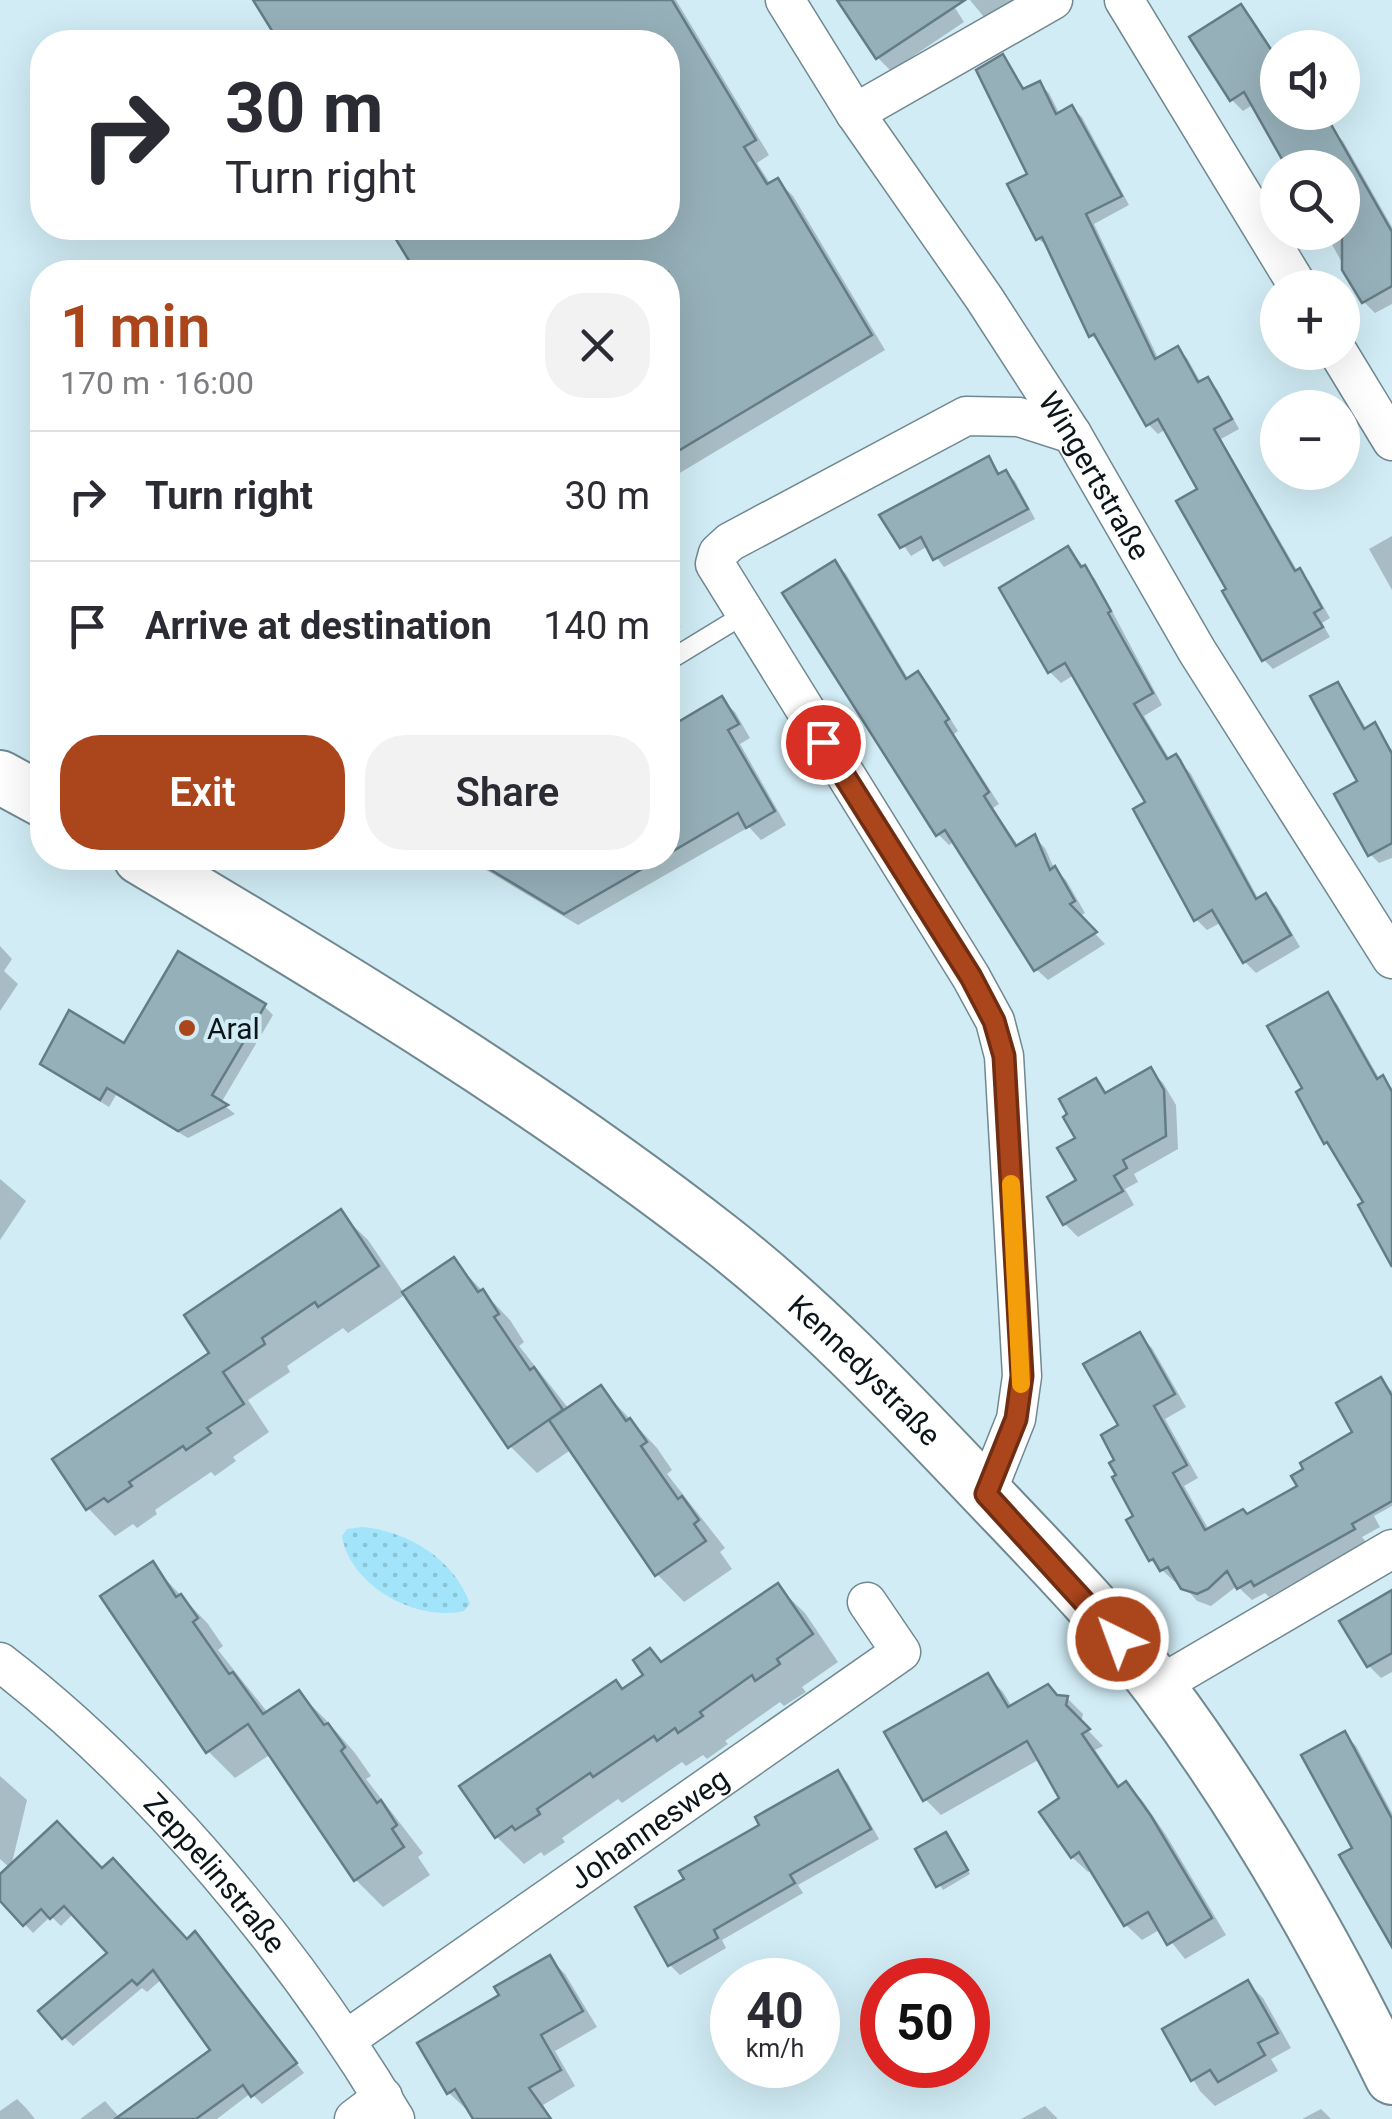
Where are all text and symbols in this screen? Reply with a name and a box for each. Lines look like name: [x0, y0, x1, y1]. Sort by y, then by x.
map controls: [1260, 30, 1360, 490]
button: sound: [1260, 30, 1360, 130]
text: 30 m: [225, 67, 383, 149]
icon: right: [60, 70, 190, 200]
button: search: [1260, 150, 1360, 250]
text: Turn right: [225, 151, 417, 204]
button: +: [1260, 270, 1360, 370]
text: 1 min: [60, 291, 210, 362]
button: close: [545, 293, 650, 398]
text: 170 m · 16:00: [60, 364, 254, 402]
street label: Wingertstraße: [1032, 385, 1158, 566]
button: −: [1260, 390, 1360, 490]
icon: right: [60, 469, 115, 524]
text: Turn right: [145, 474, 313, 518]
text: 30 m: [565, 474, 650, 518]
icon: arrive: [60, 599, 115, 654]
text: Arrive at destination: [145, 604, 492, 648]
text: 140 m: [543, 604, 650, 648]
pin: [781, 700, 866, 785]
icon: arrive: [796, 715, 851, 770]
button: Exit: [60, 735, 345, 850]
button: Share: [365, 735, 650, 850]
place label: Aral: [207, 1011, 260, 1046]
marker: Aral: [176, 1017, 198, 1039]
street label: Kennedystraße: [782, 1287, 948, 1452]
position arrow: [1066, 1587, 1170, 1691]
street label: Johannesweg: [562, 1761, 735, 1896]
street label: Zeppelinstraße: [137, 1785, 293, 1960]
speed limit sign: 50: [860, 1958, 990, 2088]
text: 40: [746, 1982, 804, 2040]
text: km/h: [746, 2034, 804, 2063]

